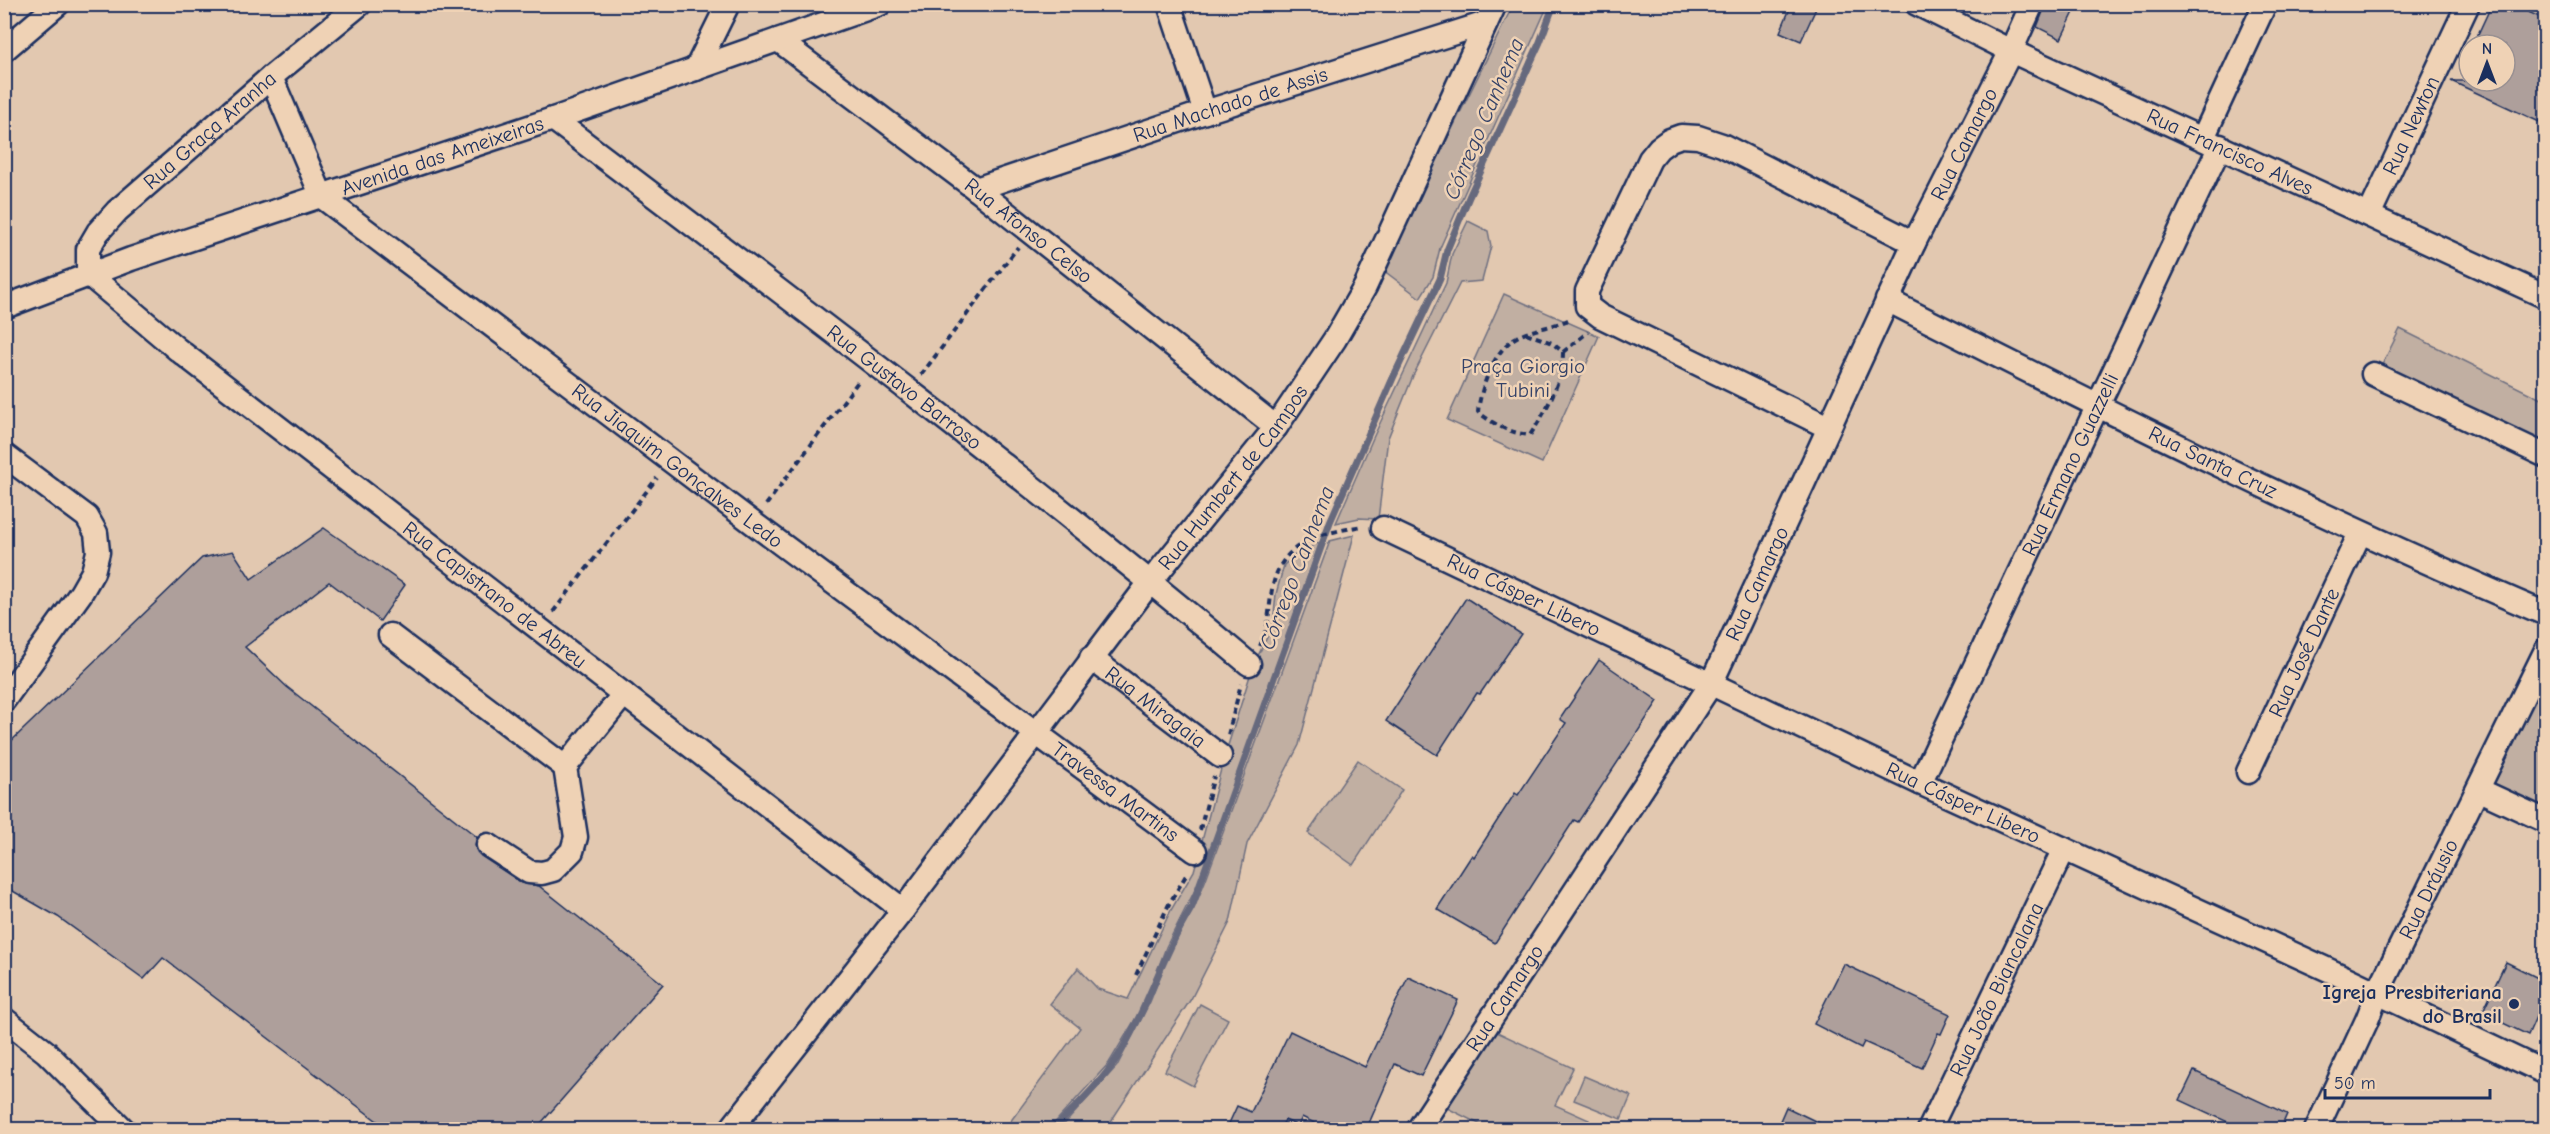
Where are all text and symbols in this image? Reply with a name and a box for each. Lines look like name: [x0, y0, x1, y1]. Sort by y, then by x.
north arrow: [2457, 33, 2517, 93]
water label: Córrego Canhema: [1438, 34, 1530, 204]
text: N: [2482, 40, 2492, 58]
street label: Rua Machado de Assis: [1130, 62, 1331, 147]
street label: Rua Graça Aranha: [139, 66, 281, 194]
street label: Rua Newton: [2378, 72, 2444, 179]
street label: Rua Camargo: [1926, 84, 2002, 204]
street label: Rua Francisco Alves: [2143, 103, 2317, 200]
street label: Avenida das Ameixeiras: [338, 111, 547, 200]
street label: Rua Afonso Celso: [960, 173, 1097, 289]
street label: Rua Gustavo Barroso: [822, 320, 986, 455]
park label: Praça Giorgio Tubini: [1461, 354, 1585, 402]
street label: Rua Ermano Guazzelli: [2017, 369, 2123, 560]
street label: Rua Jiaquim Gonçalves Ledo: [567, 378, 788, 553]
street label: Rua Humbert de Campos: [1153, 381, 1313, 575]
street label: Rua Santa Cruz: [2145, 421, 2281, 503]
water label: Córrego Canhema: [1254, 483, 1340, 653]
street label: Rua Capistrano de Abreu: [398, 516, 591, 673]
street label: Rua Camargo: [1721, 523, 1794, 645]
street label: Rua Cásper Libero: [1443, 548, 1604, 642]
street label: Rua José Dante: [2264, 584, 2344, 721]
street label: Rua Miragaia: [1100, 661, 1211, 753]
street label: Travessa Martins: [1047, 737, 1183, 847]
street label: Rua Cásper Libero: [1882, 757, 2044, 848]
street label: Rua Dráusio: [2394, 835, 2463, 943]
street label: Rua João Biancalana: [1945, 899, 2049, 1080]
street label: Rua Camargo: [1461, 940, 1549, 1056]
place label: Igreja Presbiteriana do Brasil: [2322, 980, 2502, 1028]
marker: Igreja Presbiteriana do Brasil: [2507, 997, 2521, 1011]
scale bar: [2325, 1062, 2490, 1100]
text: 50 m: [2334, 1073, 2376, 1094]

